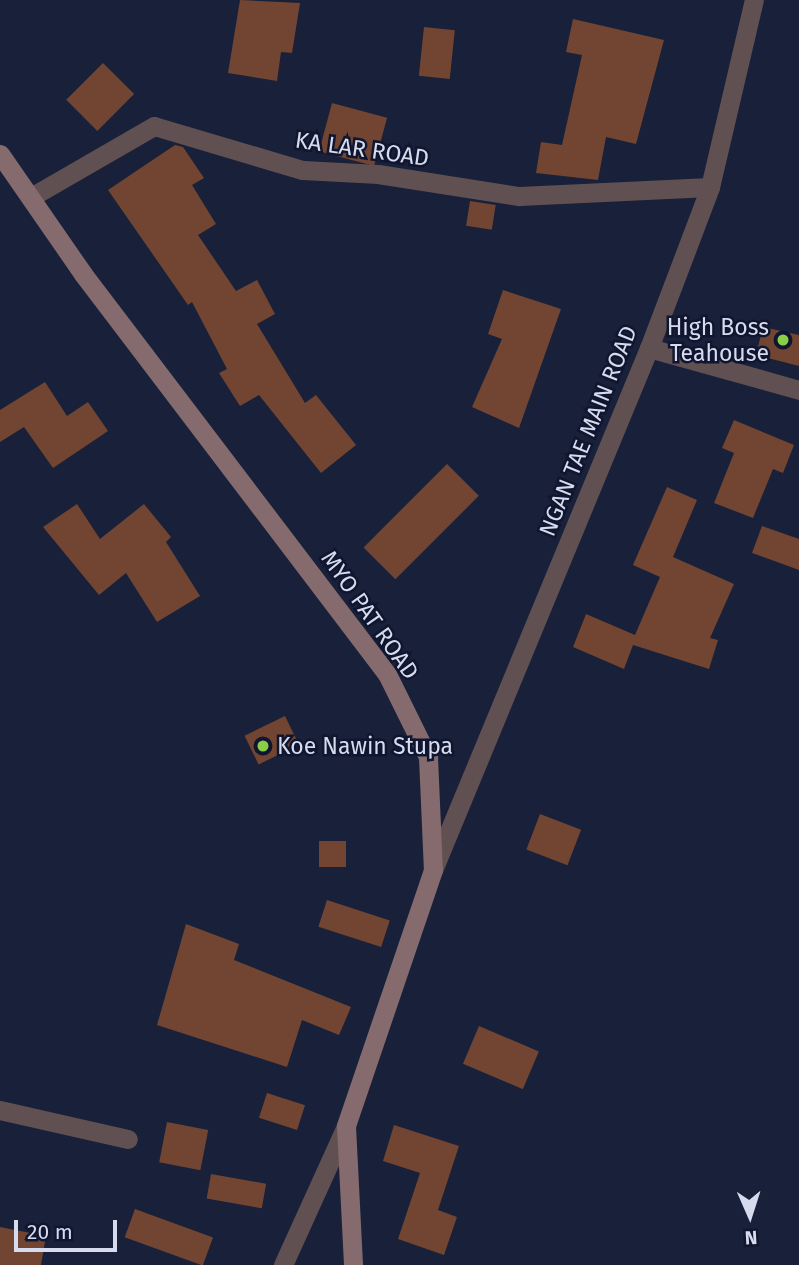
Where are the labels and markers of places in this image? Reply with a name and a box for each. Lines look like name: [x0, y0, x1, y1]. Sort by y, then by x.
place label: High Boss Teahouse: [667, 313, 769, 367]
marker: High Boss Teahouse: [775, 332, 791, 348]
place label: Koe Nawin Stupa: [277, 732, 453, 760]
marker: Koe Nawin Stupa: [255, 738, 271, 754]

